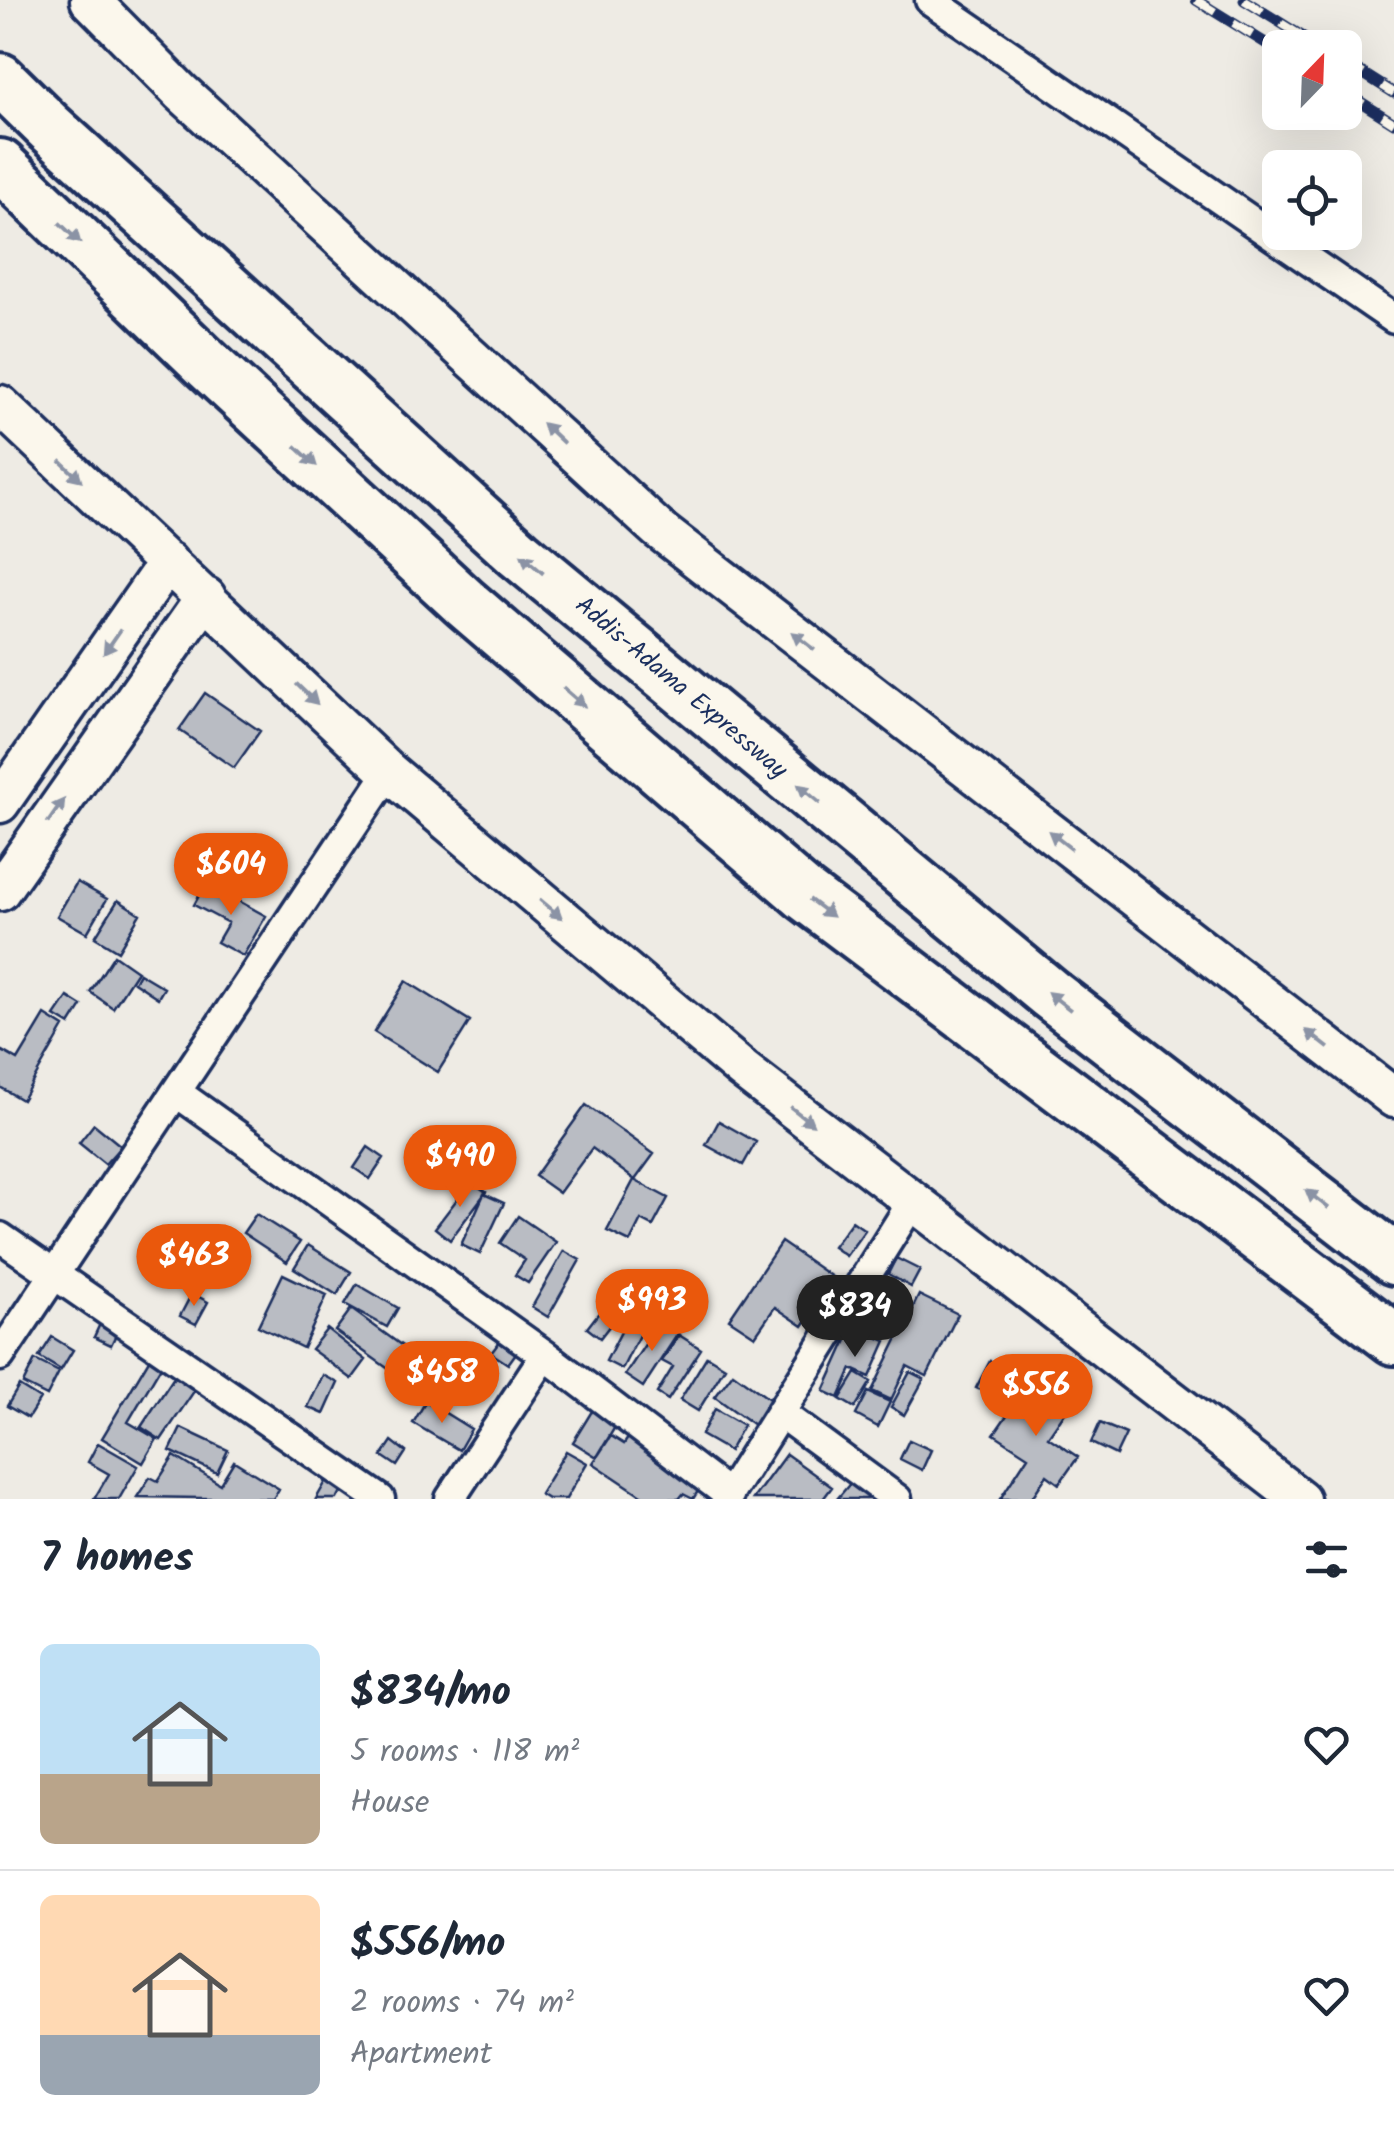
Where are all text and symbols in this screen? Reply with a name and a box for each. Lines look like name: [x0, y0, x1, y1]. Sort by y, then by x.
north arrow: [1262, 30, 1362, 130]
map controls: [1262, 30, 1362, 250]
button: locate: [1262, 150, 1362, 250]
one-way arrow: [58, 221, 82, 244]
one-way arrow: [541, 422, 565, 445]
one-way arrow: [294, 444, 318, 467]
one-way arrow: [59, 459, 83, 482]
one-way arrow: [519, 554, 544, 575]
street label: Addis-Adama Expressway: [566, 587, 797, 790]
one-way arrow: [103, 629, 122, 655]
one-way arrow: [790, 631, 816, 652]
one-way arrow: [295, 682, 319, 706]
one-way arrow: [561, 685, 586, 707]
one-way arrow: [796, 784, 821, 805]
one-way arrow: [46, 798, 65, 825]
one-way arrow: [1047, 830, 1072, 851]
pin: $604: [172, 833, 290, 918]
text: $604: [196, 840, 266, 891]
one-way arrow: [808, 897, 834, 917]
one-way arrow: [539, 898, 564, 919]
one-way arrow: [1046, 991, 1072, 1012]
one-way arrow: [1304, 1029, 1330, 1049]
one-way arrow: [789, 1105, 815, 1125]
pin: $490: [401, 1125, 519, 1210]
text: $490: [426, 1132, 495, 1183]
one-way arrow: [1304, 1190, 1330, 1210]
pin: $463: [135, 1224, 253, 1309]
text: $463: [158, 1231, 230, 1282]
pin: $993: [593, 1269, 711, 1354]
pin: $834: [796, 1275, 914, 1360]
text: $993: [618, 1276, 686, 1327]
text: $834: [819, 1282, 891, 1333]
pin: $458: [383, 1341, 501, 1426]
text: $458: [406, 1348, 478, 1399]
pin: $556: [977, 1354, 1095, 1439]
text: $556: [1002, 1361, 1070, 1412]
text: 7 homes: [40, 1526, 193, 1593]
icon: filters: [1299, 1532, 1354, 1587]
text: $834/mo: [350, 1660, 511, 1727]
icon: home: [120, 1684, 240, 1804]
icon: heart: [1299, 1717, 1354, 1772]
text: 5 rooms · 118 m²: [350, 1727, 579, 1778]
text: House: [350, 1778, 429, 1829]
text: $556/mo: [350, 1911, 506, 1978]
icon: home: [120, 1935, 240, 2055]
icon: heart: [1299, 1968, 1354, 2023]
text: 2 rooms · 74 m²: [350, 1978, 574, 2029]
text: Apartment: [350, 2029, 492, 2080]

